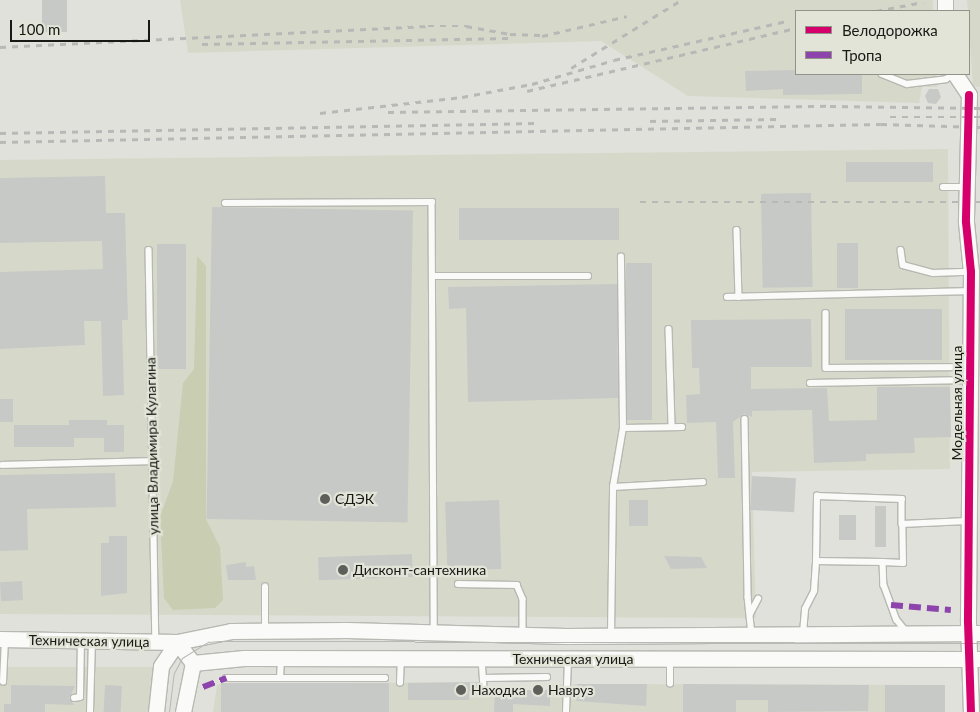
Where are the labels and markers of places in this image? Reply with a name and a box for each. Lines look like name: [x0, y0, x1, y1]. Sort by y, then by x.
place label: СДЭК: [335, 491, 374, 507]
marker: СДЭК: [319, 493, 331, 505]
place label: Дисконт-сантехника: [353, 562, 486, 578]
marker: Дисконт-сантехника: [337, 564, 349, 576]
place label: Находка: [471, 682, 526, 698]
place label: Навруз: [548, 682, 593, 698]
marker: Находка: [455, 684, 467, 696]
marker: Навруз: [532, 684, 544, 696]

